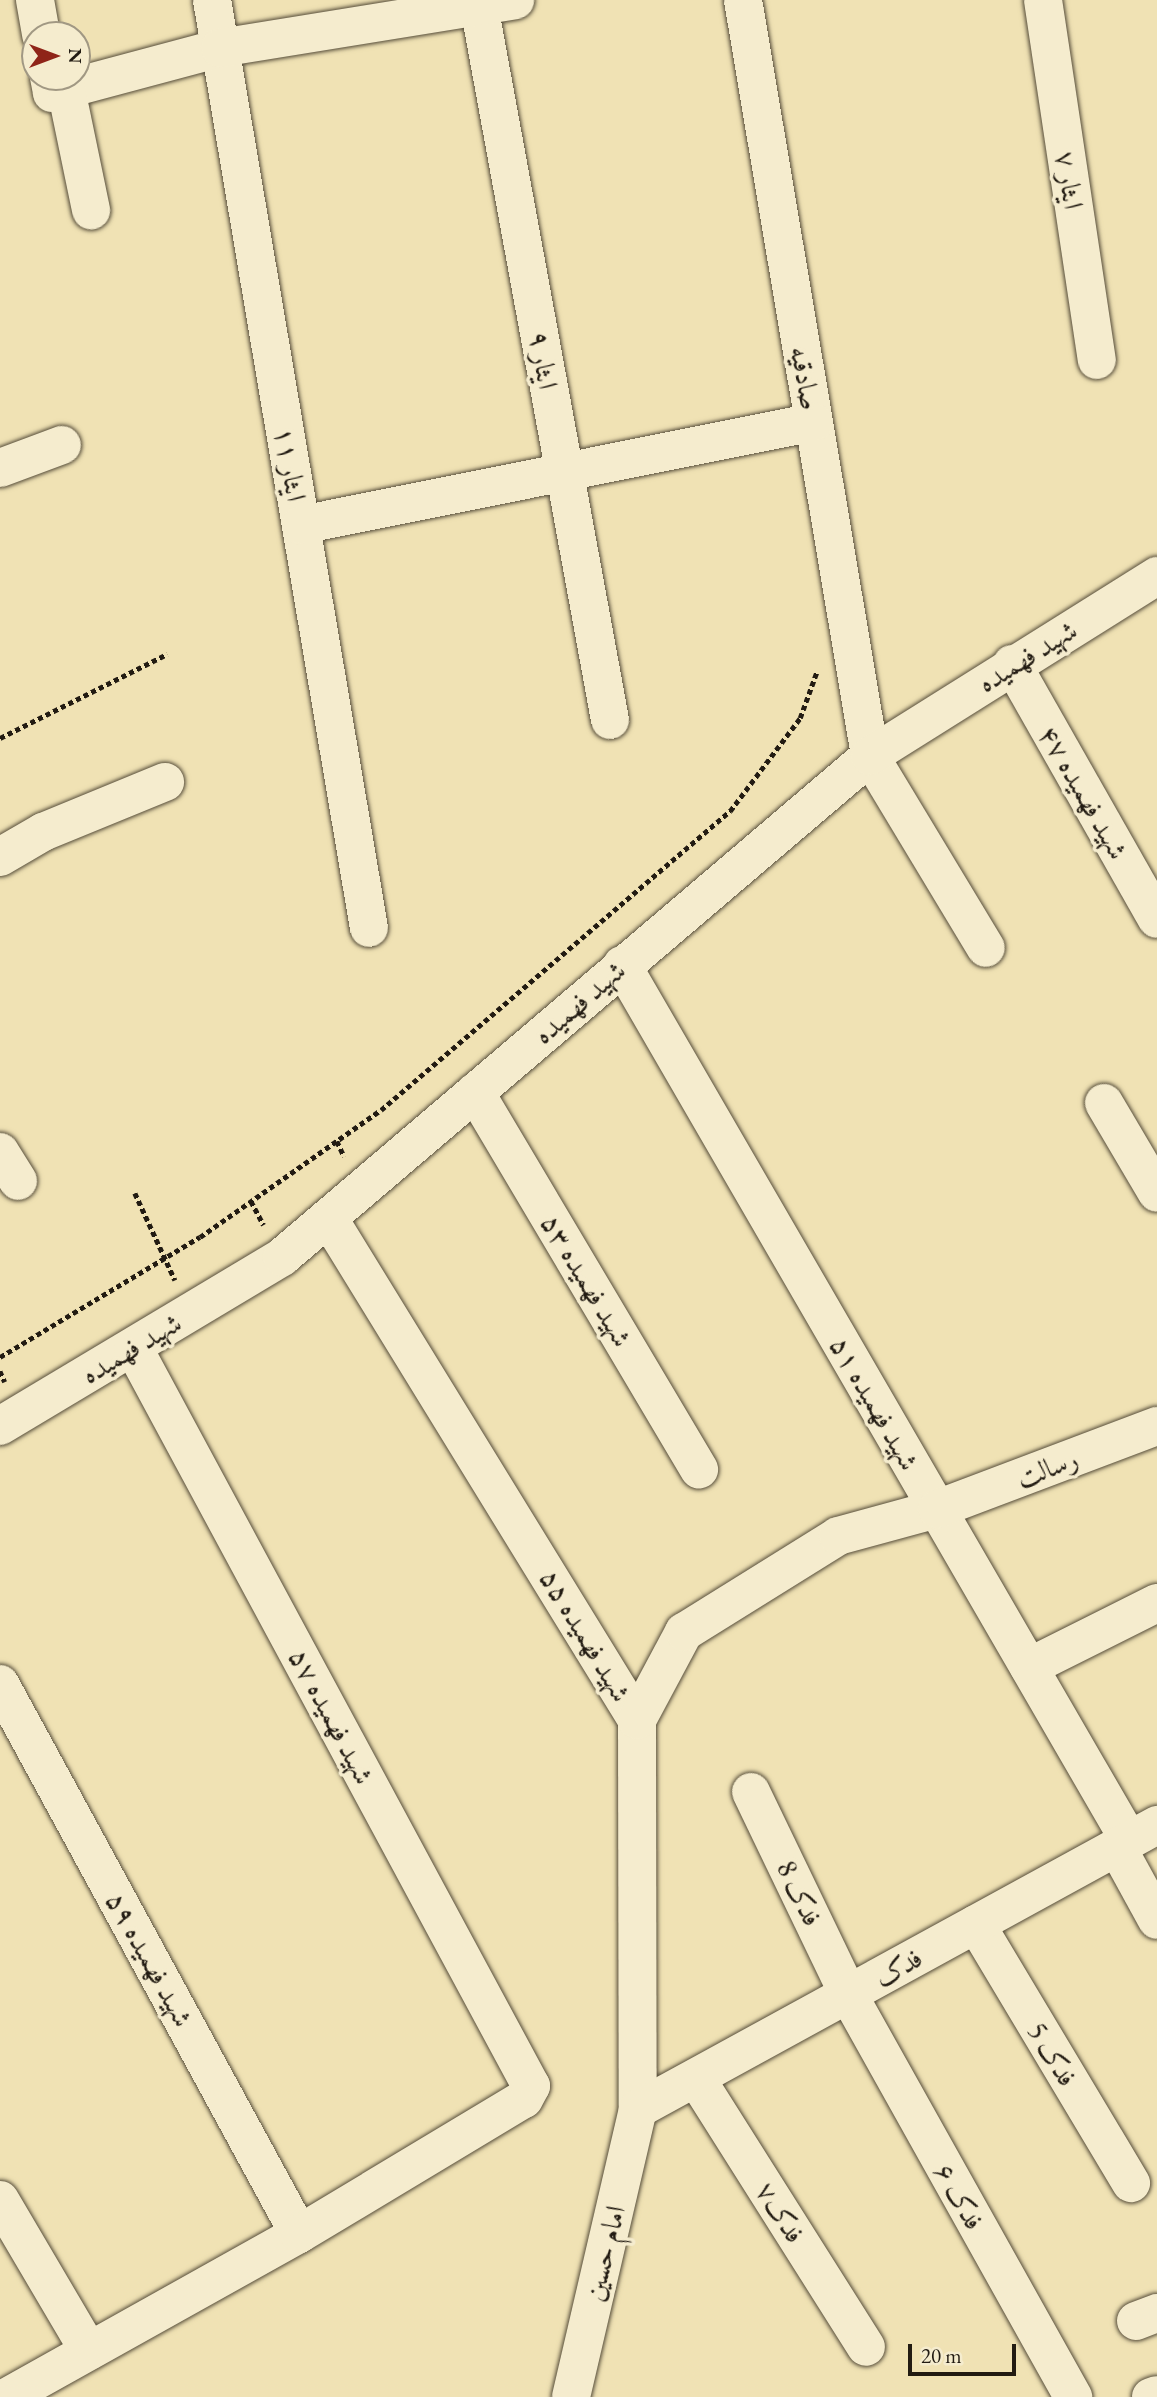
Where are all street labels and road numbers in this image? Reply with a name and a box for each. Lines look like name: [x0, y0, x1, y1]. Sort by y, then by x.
street label: ایثار ۷: [1049, 148, 1091, 212]
street label: ایثار ۹: [522, 328, 566, 392]
street label: صادقیه: [784, 343, 828, 413]
street label: ایثار ۱۱: [268, 424, 314, 504]
street label: شهید فهمیده: [971, 612, 1083, 700]
street label: شهید فهمیده ۴۷: [1032, 719, 1136, 865]
street label: شهید فهمیده: [526, 953, 632, 1051]
street label: شهید فهمیده ۵۳: [534, 1207, 640, 1353]
street label: شهید فهمیده: [75, 1305, 187, 1391]
street label: شهید فهمیده ۵۱: [823, 1330, 927, 1476]
street label: رسالت: [1012, 1441, 1082, 1495]
street label: شهید فهمیده ۵۵: [533, 1562, 639, 1708]
street label: شهید فهمیده ۵۷: [282, 1642, 382, 1790]
street label: فدک 8: [770, 1855, 830, 1931]
street label: شهید فهمیده ۵۹: [99, 1886, 201, 2032]
street label: فدک: [868, 1940, 928, 1994]
street label: فدک 5: [1021, 2016, 1085, 2092]
street label: فدک ۶: [928, 2157, 992, 2235]
street label: فدک۷: [749, 2175, 813, 2249]
street label: امام حسین: [576, 2202, 632, 2304]

